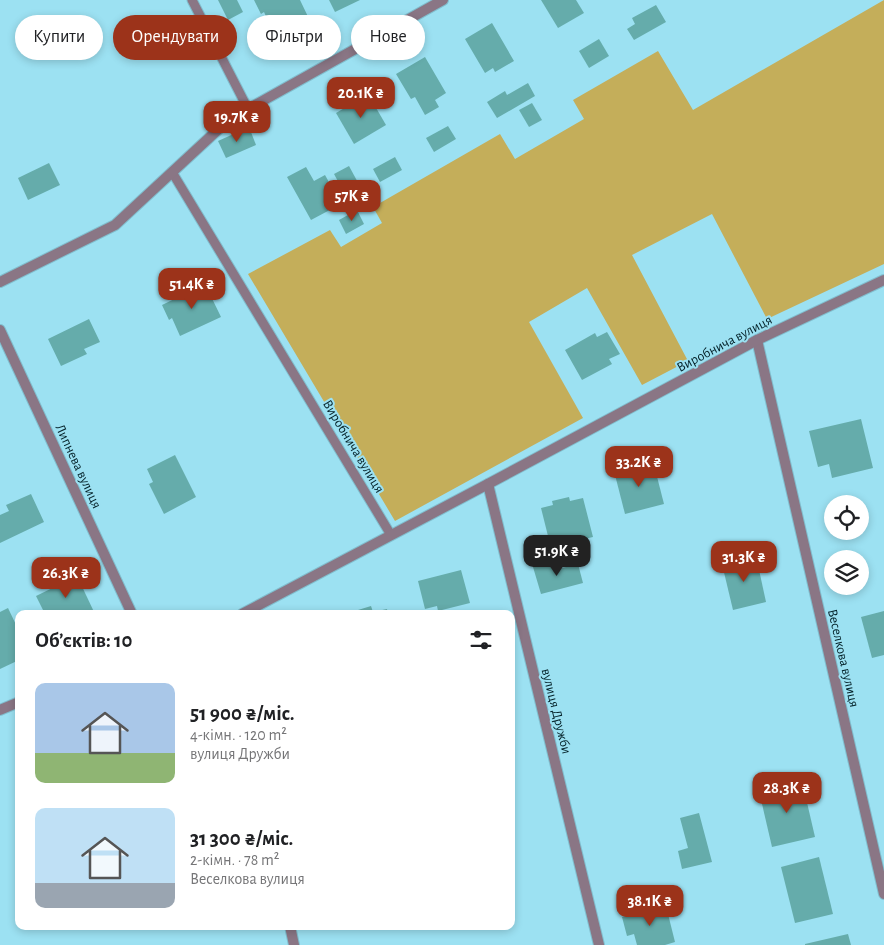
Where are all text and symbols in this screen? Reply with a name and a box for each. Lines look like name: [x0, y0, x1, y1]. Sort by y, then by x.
chip: Купити: [15, 15, 103, 60]
chip: Орендувати: [113, 15, 237, 60]
chip: Фільтри: [247, 15, 341, 60]
chip: Нове: [351, 15, 425, 60]
pin: 20.1K ₴: [315, 76, 407, 119]
text: 20.1K ₴: [338, 85, 384, 101]
pin: 19.7K ₴: [191, 100, 283, 143]
text: 19.7K ₴: [214, 109, 260, 125]
pin: 57K ₴: [317, 180, 387, 222]
text: 57K ₴: [335, 188, 369, 204]
pin: 51.4K ₴: [146, 268, 238, 310]
text: 51.4K ₴: [169, 276, 215, 292]
street label: Виробнича вулиця: [675, 313, 774, 375]
street label: Виробнича вулиця: [320, 398, 386, 495]
street label: Липнева вулиця: [52, 422, 104, 511]
pin: 33.2K ₴: [593, 446, 685, 488]
text: 33.2K ₴: [616, 454, 662, 470]
map controls: [824, 495, 869, 595]
button: locate: [824, 495, 869, 540]
pin: 51.9K ₴: [511, 534, 603, 577]
pin: 31.3K ₴: [698, 540, 790, 583]
text: 51.9K ₴: [534, 543, 580, 559]
text: 31.3K ₴: [722, 549, 766, 565]
button: layers: [824, 550, 869, 595]
pin: 26.3K ₴: [20, 556, 112, 599]
text: 26.3K ₴: [43, 565, 89, 581]
street label: Веселкова вулиця: [825, 608, 861, 709]
icon: filters: [467, 626, 495, 654]
text: Об’єктів: 10: [35, 630, 133, 651]
street label: вулиця Дружби: [539, 667, 573, 755]
icon: home: [75, 703, 135, 763]
text: 51 900 ₴/міс.: [190, 703, 294, 724]
text: 4-кімн. · 120 m²: [190, 727, 287, 743]
text: вулиця Дружби: [190, 746, 290, 762]
pin: 28.3K ₴: [741, 772, 833, 814]
text: 28.3K ₴: [764, 780, 810, 796]
icon: home: [75, 828, 135, 888]
text: 31 300 ₴/міс.: [190, 828, 293, 849]
text: 2-кімн. · 78 m²: [190, 852, 279, 868]
text: Веселкова вулиця: [190, 871, 305, 887]
pin: 38.1K ₴: [604, 884, 696, 927]
text: 38.1K ₴: [627, 893, 673, 909]

